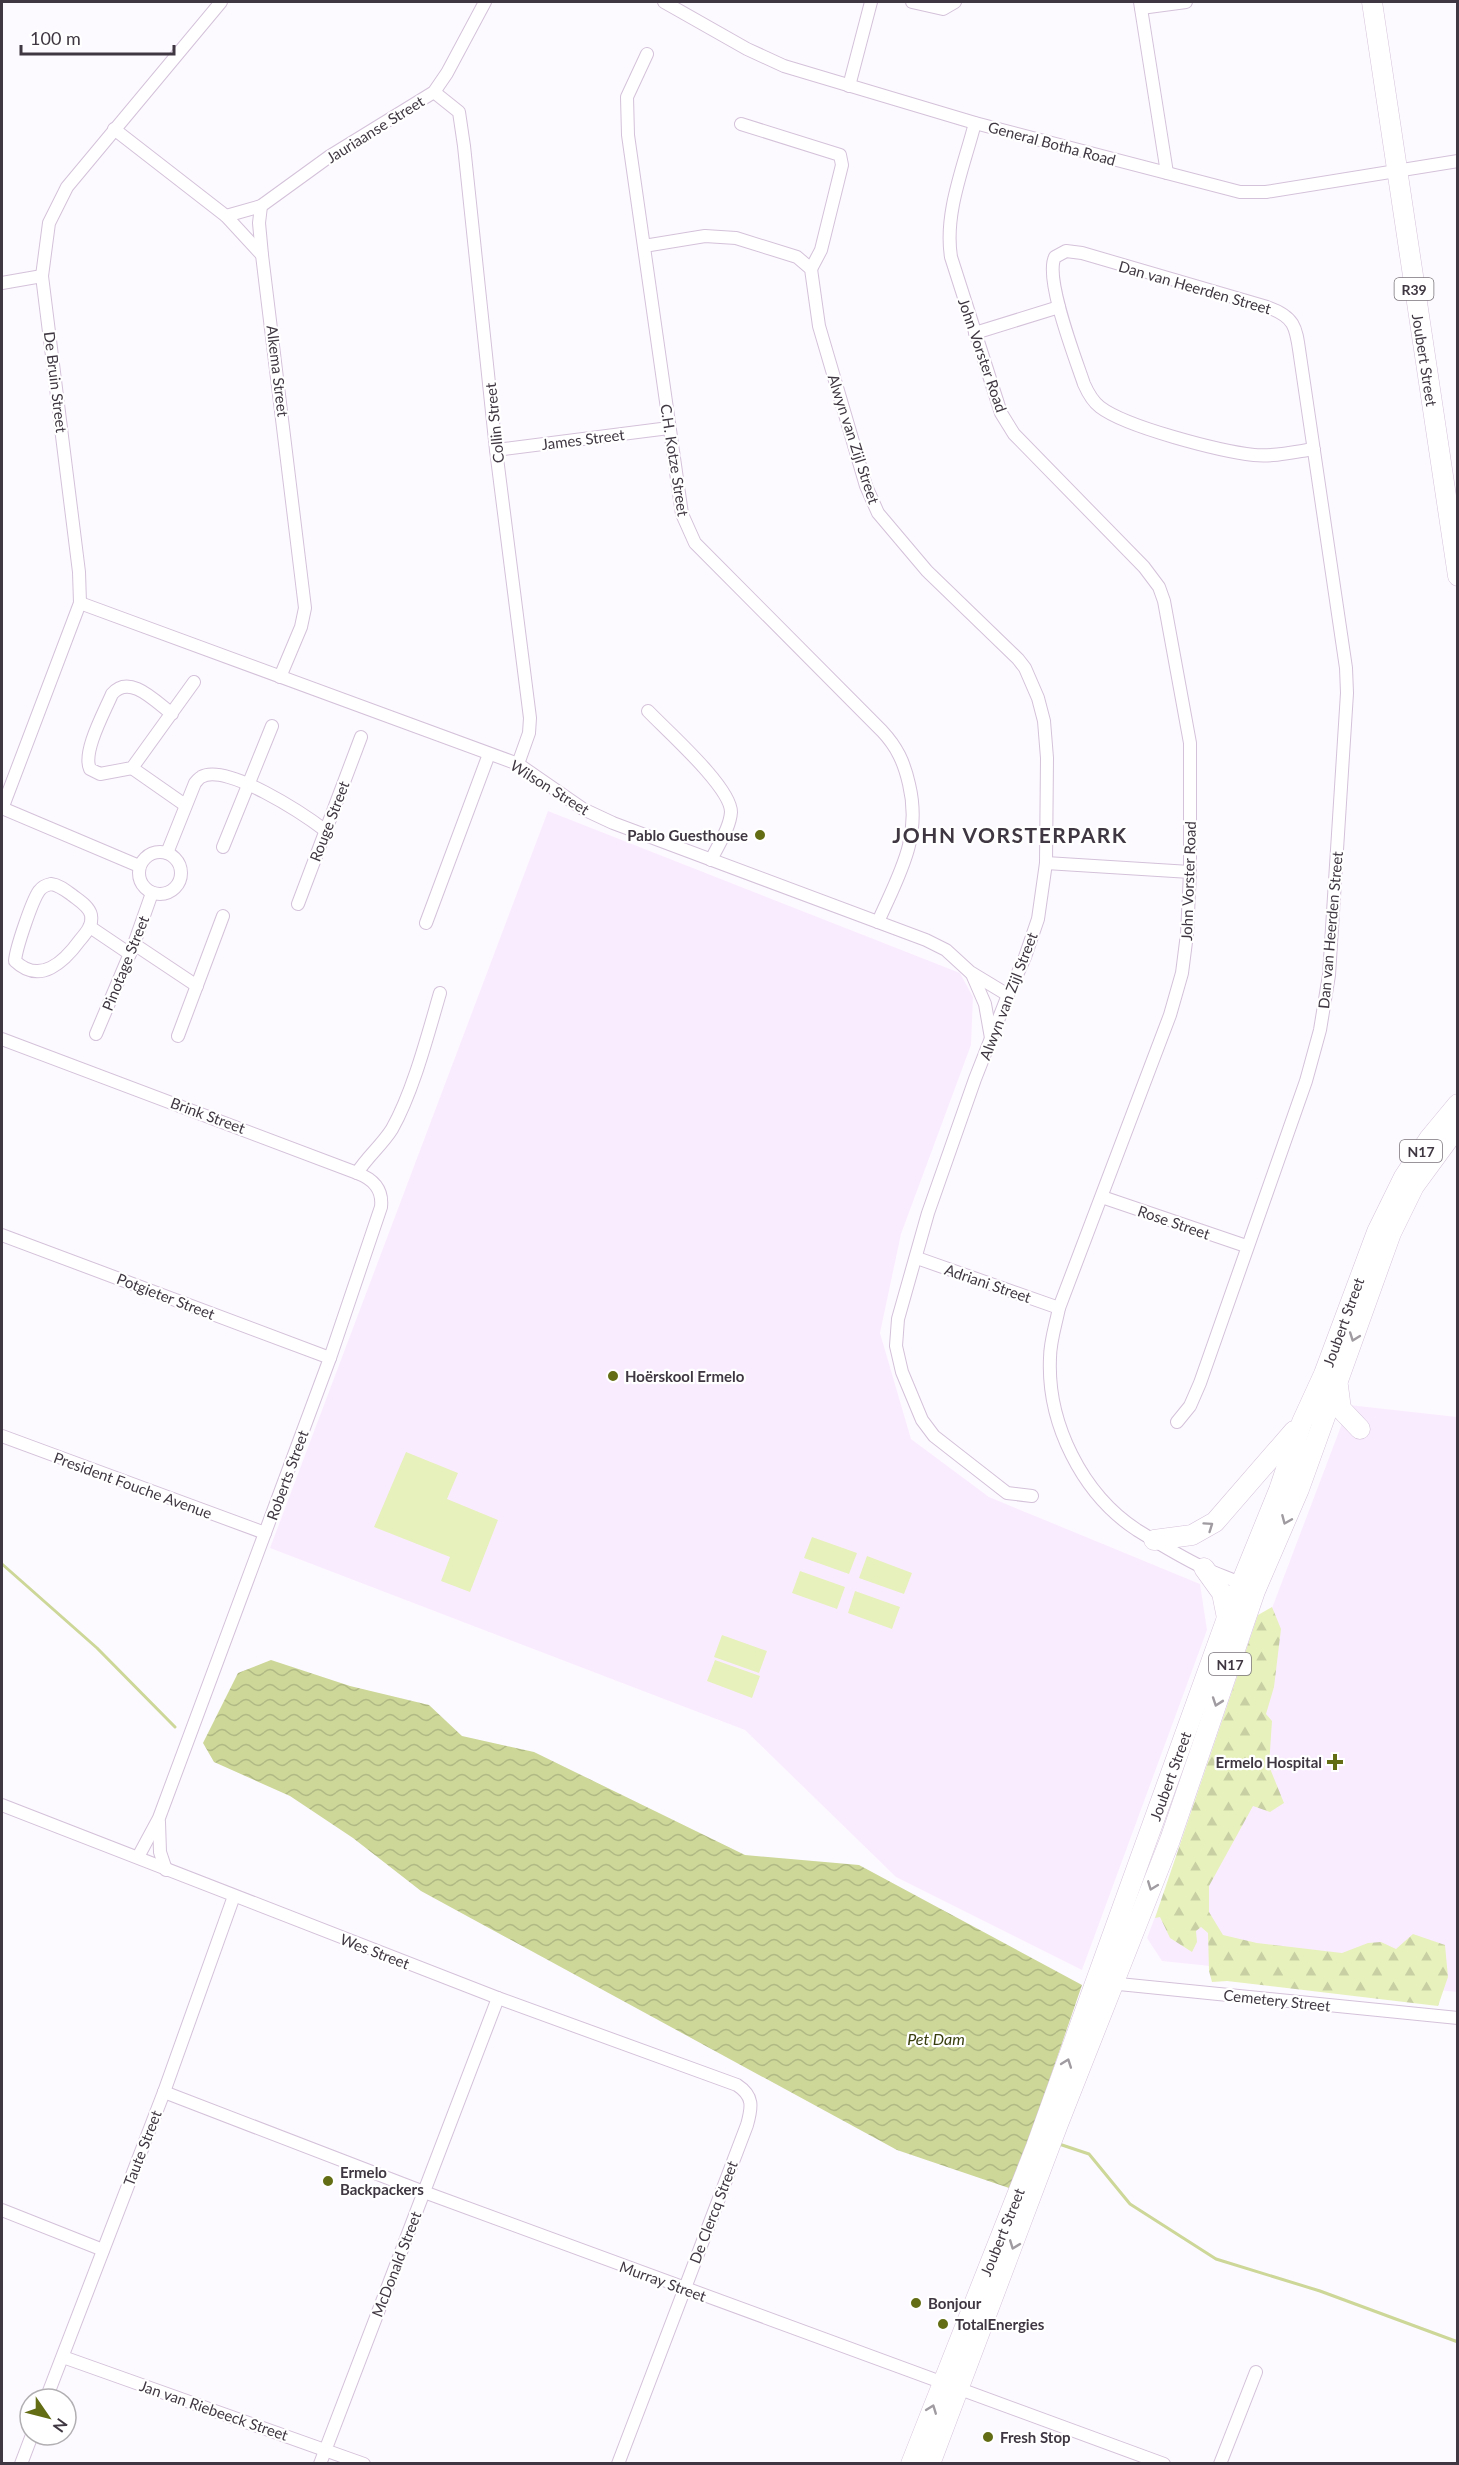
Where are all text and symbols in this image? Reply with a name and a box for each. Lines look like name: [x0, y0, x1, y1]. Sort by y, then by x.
scale bar: [21, 18, 174, 56]
text: 100 m: [30, 27, 81, 49]
street label: Jauriaanse Street: [323, 91, 428, 166]
street label: General Botha Road: [986, 117, 1118, 169]
street label: Dan van Heerden Street: [1117, 257, 1274, 318]
road number: R39: [1394, 278, 1434, 300]
street label: John Vorster Road: [955, 296, 1011, 414]
street label: Joubert Street: [1409, 312, 1441, 408]
street label: Alkema Street: [263, 324, 293, 418]
street label: De Bruin Street: [41, 330, 71, 434]
street label: Alwyn van Zijl Street: [825, 372, 884, 507]
street label: Collin Street: [481, 381, 507, 464]
street label: C.H. Kotze Street: [657, 403, 693, 518]
street label: James Street: [540, 425, 626, 453]
street label: Wilson Street: [507, 756, 593, 819]
street label: Rouge Street: [305, 778, 353, 864]
street label: John Vorster Road: [1177, 821, 1199, 941]
district label: JOHN VORSTERPARK: [892, 822, 1128, 847]
place label: Pablo Guesthouse: [627, 826, 748, 844]
marker: Pablo Guesthouse: [753, 828, 767, 842]
street label: Dan van Heerden Street: [1314, 850, 1346, 1009]
street label: Pinotage Street: [98, 912, 153, 1013]
street label: Alwyn van Zijl Street: [975, 929, 1041, 1062]
street label: Brink Street: [168, 1093, 248, 1137]
road number: N17: [1400, 1140, 1442, 1162]
street label: Rose Street: [1136, 1201, 1213, 1243]
street label: Adriani Street: [942, 1260, 1034, 1306]
street label: Potgieter Street: [115, 1269, 218, 1323]
street label: Joubert Street: [1319, 1274, 1368, 1369]
one-way arrow: [1348, 1332, 1361, 1342]
place label: Hoërskool Ermelo: [625, 1367, 745, 1385]
marker: Hoërskool Ermelo: [606, 1369, 620, 1383]
street label: Roberts Street: [262, 1427, 312, 1522]
street label: President Fouche Avenue: [51, 1448, 215, 1522]
one-way arrow: [1281, 1514, 1293, 1525]
one-way arrow: [1203, 1522, 1214, 1533]
road number: N17: [1209, 1653, 1251, 1675]
one-way arrow: [1211, 1696, 1224, 1707]
street label: Joubert Street: [1146, 1728, 1195, 1823]
place label: Ermelo Hospital: [1216, 1753, 1322, 1771]
marker: Ermelo Hospital: [1326, 1753, 1344, 1771]
one-way arrow: [1146, 1880, 1159, 1891]
street label: Wes Street: [338, 1930, 413, 1973]
street label: Cemetery Street: [1223, 1985, 1332, 2015]
water label: Pet Dam: [907, 2029, 965, 2048]
one-way arrow: [1059, 2058, 1072, 2069]
street label: Taute Street: [119, 2107, 165, 2188]
street label: De Clercq Street: [685, 2158, 741, 2266]
place label: Ermelo Backpackers: [340, 2163, 424, 2198]
marker: Ermelo Backpackers: [321, 2174, 335, 2188]
street label: Joubert Street: [976, 2185, 1028, 2279]
street label: McDonald Street: [368, 2208, 425, 2319]
one-way arrow: [1009, 2239, 1021, 2250]
street label: Murray Street: [617, 2257, 709, 2305]
place label: Bonjour: [928, 2294, 982, 2312]
marker: Bonjour: [909, 2296, 923, 2310]
place label: TotalEnergies: [955, 2315, 1045, 2333]
marker: TotalEnergies: [936, 2317, 950, 2331]
street label: Jan van Riebeeck Street: [137, 2376, 291, 2444]
north arrow: [18, 2387, 78, 2447]
one-way arrow: [925, 2404, 937, 2415]
text: N: [49, 2415, 72, 2436]
place label: Fresh Stop: [1000, 2428, 1071, 2446]
marker: Fresh Stop: [981, 2430, 995, 2444]

